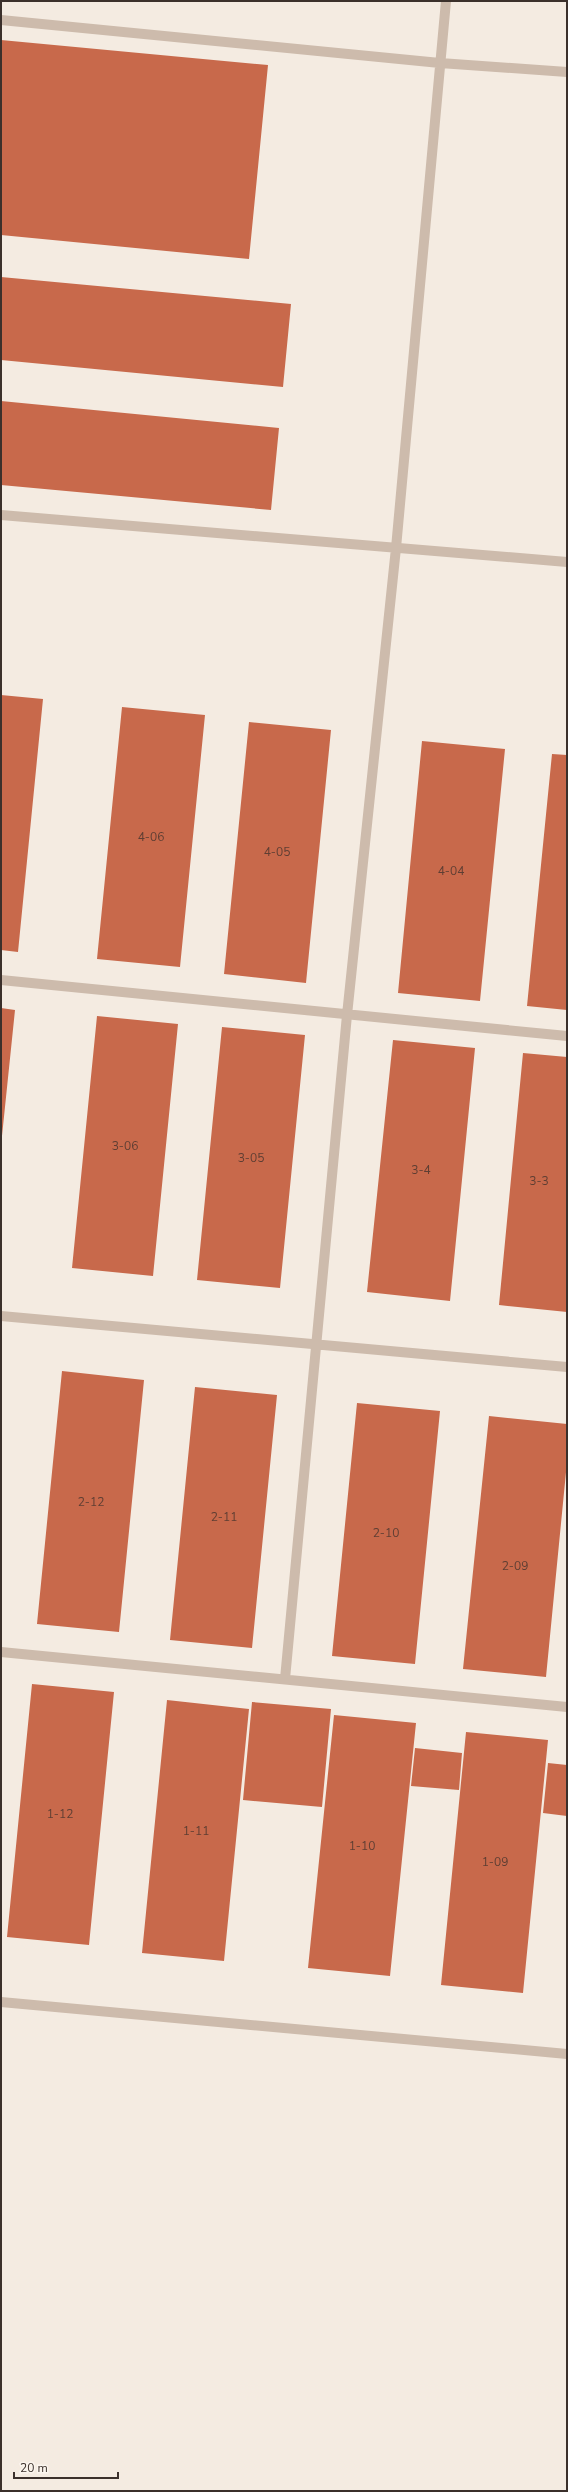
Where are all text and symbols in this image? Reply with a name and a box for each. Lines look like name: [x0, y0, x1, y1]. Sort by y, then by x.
house number: 4-06: [138, 829, 164, 845]
house number: 4-05: [264, 844, 290, 860]
house number: 4-04: [438, 863, 464, 879]
house number: 3-06: [112, 1138, 138, 1154]
house number: 3-05: [238, 1150, 264, 1166]
house number: 3-4: [411, 1162, 431, 1178]
house number: 3-3: [529, 1173, 549, 1189]
house number: 2-12: [78, 1494, 104, 1510]
house number: 2-11: [211, 1509, 237, 1525]
house number: 2-10: [373, 1525, 399, 1541]
house number: 2-09: [502, 1558, 528, 1574]
house number: 1-12: [47, 1806, 73, 1822]
house number: 1-11: [183, 1823, 209, 1839]
house number: 1-10: [349, 1838, 375, 1854]
house number: 1-09: [482, 1854, 508, 1870]
scale bar: [14, 2454, 118, 2480]
text: 20 m: [20, 2460, 48, 2476]

